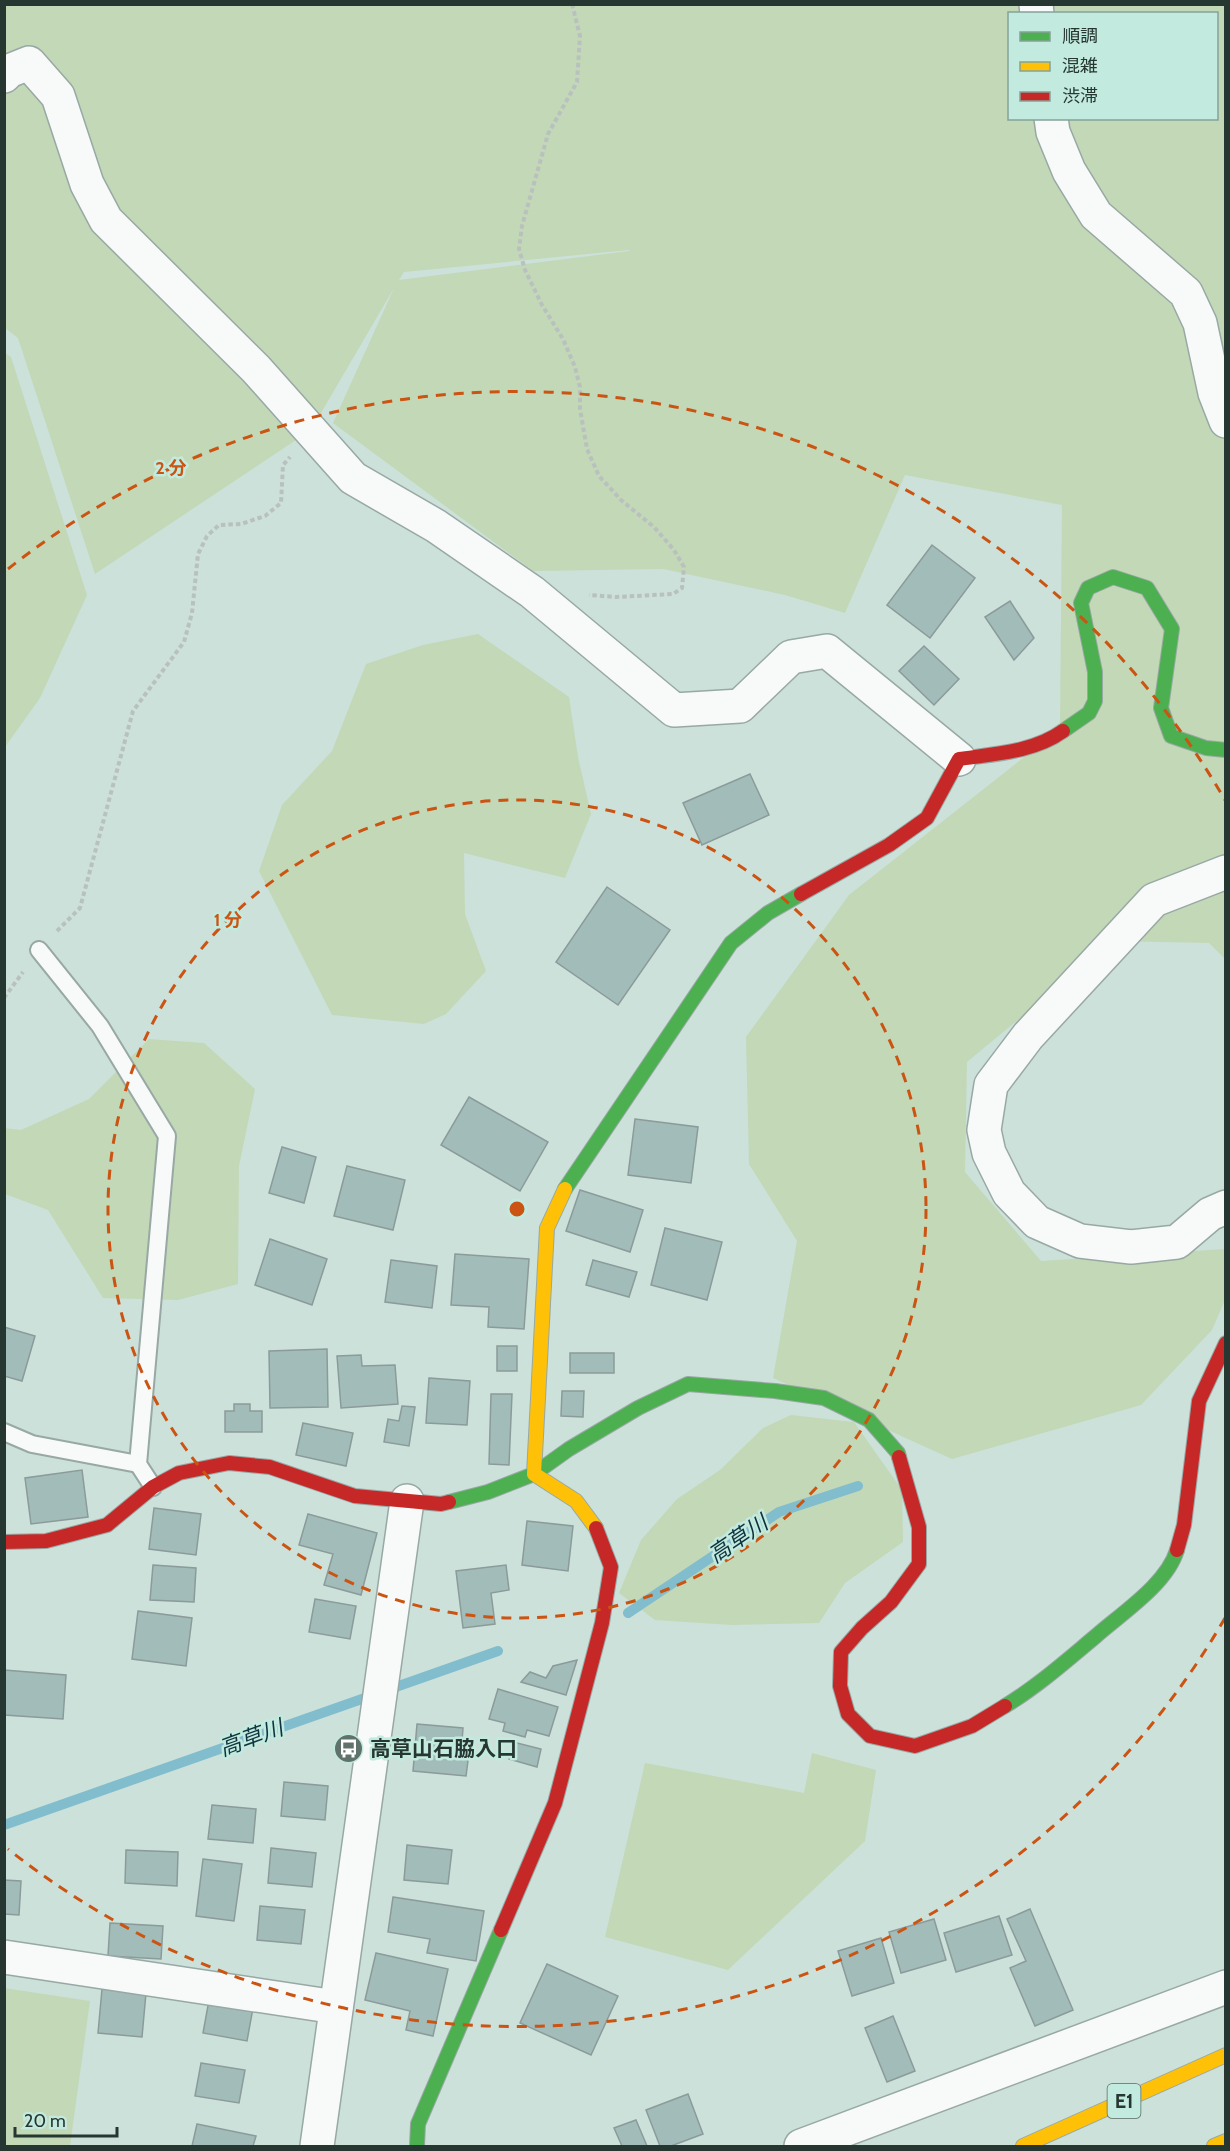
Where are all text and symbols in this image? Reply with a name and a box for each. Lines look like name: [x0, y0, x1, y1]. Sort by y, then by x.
legend: [1008, 12, 1218, 120]
text: 順調: [1062, 25, 1098, 47]
text: 混雑: [1062, 55, 1098, 77]
text: 渋滞: [1062, 85, 1098, 107]
text: 2 分: [155, 457, 187, 479]
text: 1 分: [214, 909, 242, 931]
centre of rings: [507, 1199, 527, 1219]
water label: 高草川: [703, 1508, 775, 1569]
water label: 高草川: [215, 1713, 288, 1762]
bus stop icon: 高草山石脇入口: [333, 1732, 365, 1764]
place label: 高草山石脇入口: [370, 1736, 517, 1761]
road number: E1: [1108, 2084, 1140, 2118]
scale bar: [15, 2100, 117, 2138]
text: 20 m: [24, 2110, 66, 2132]

